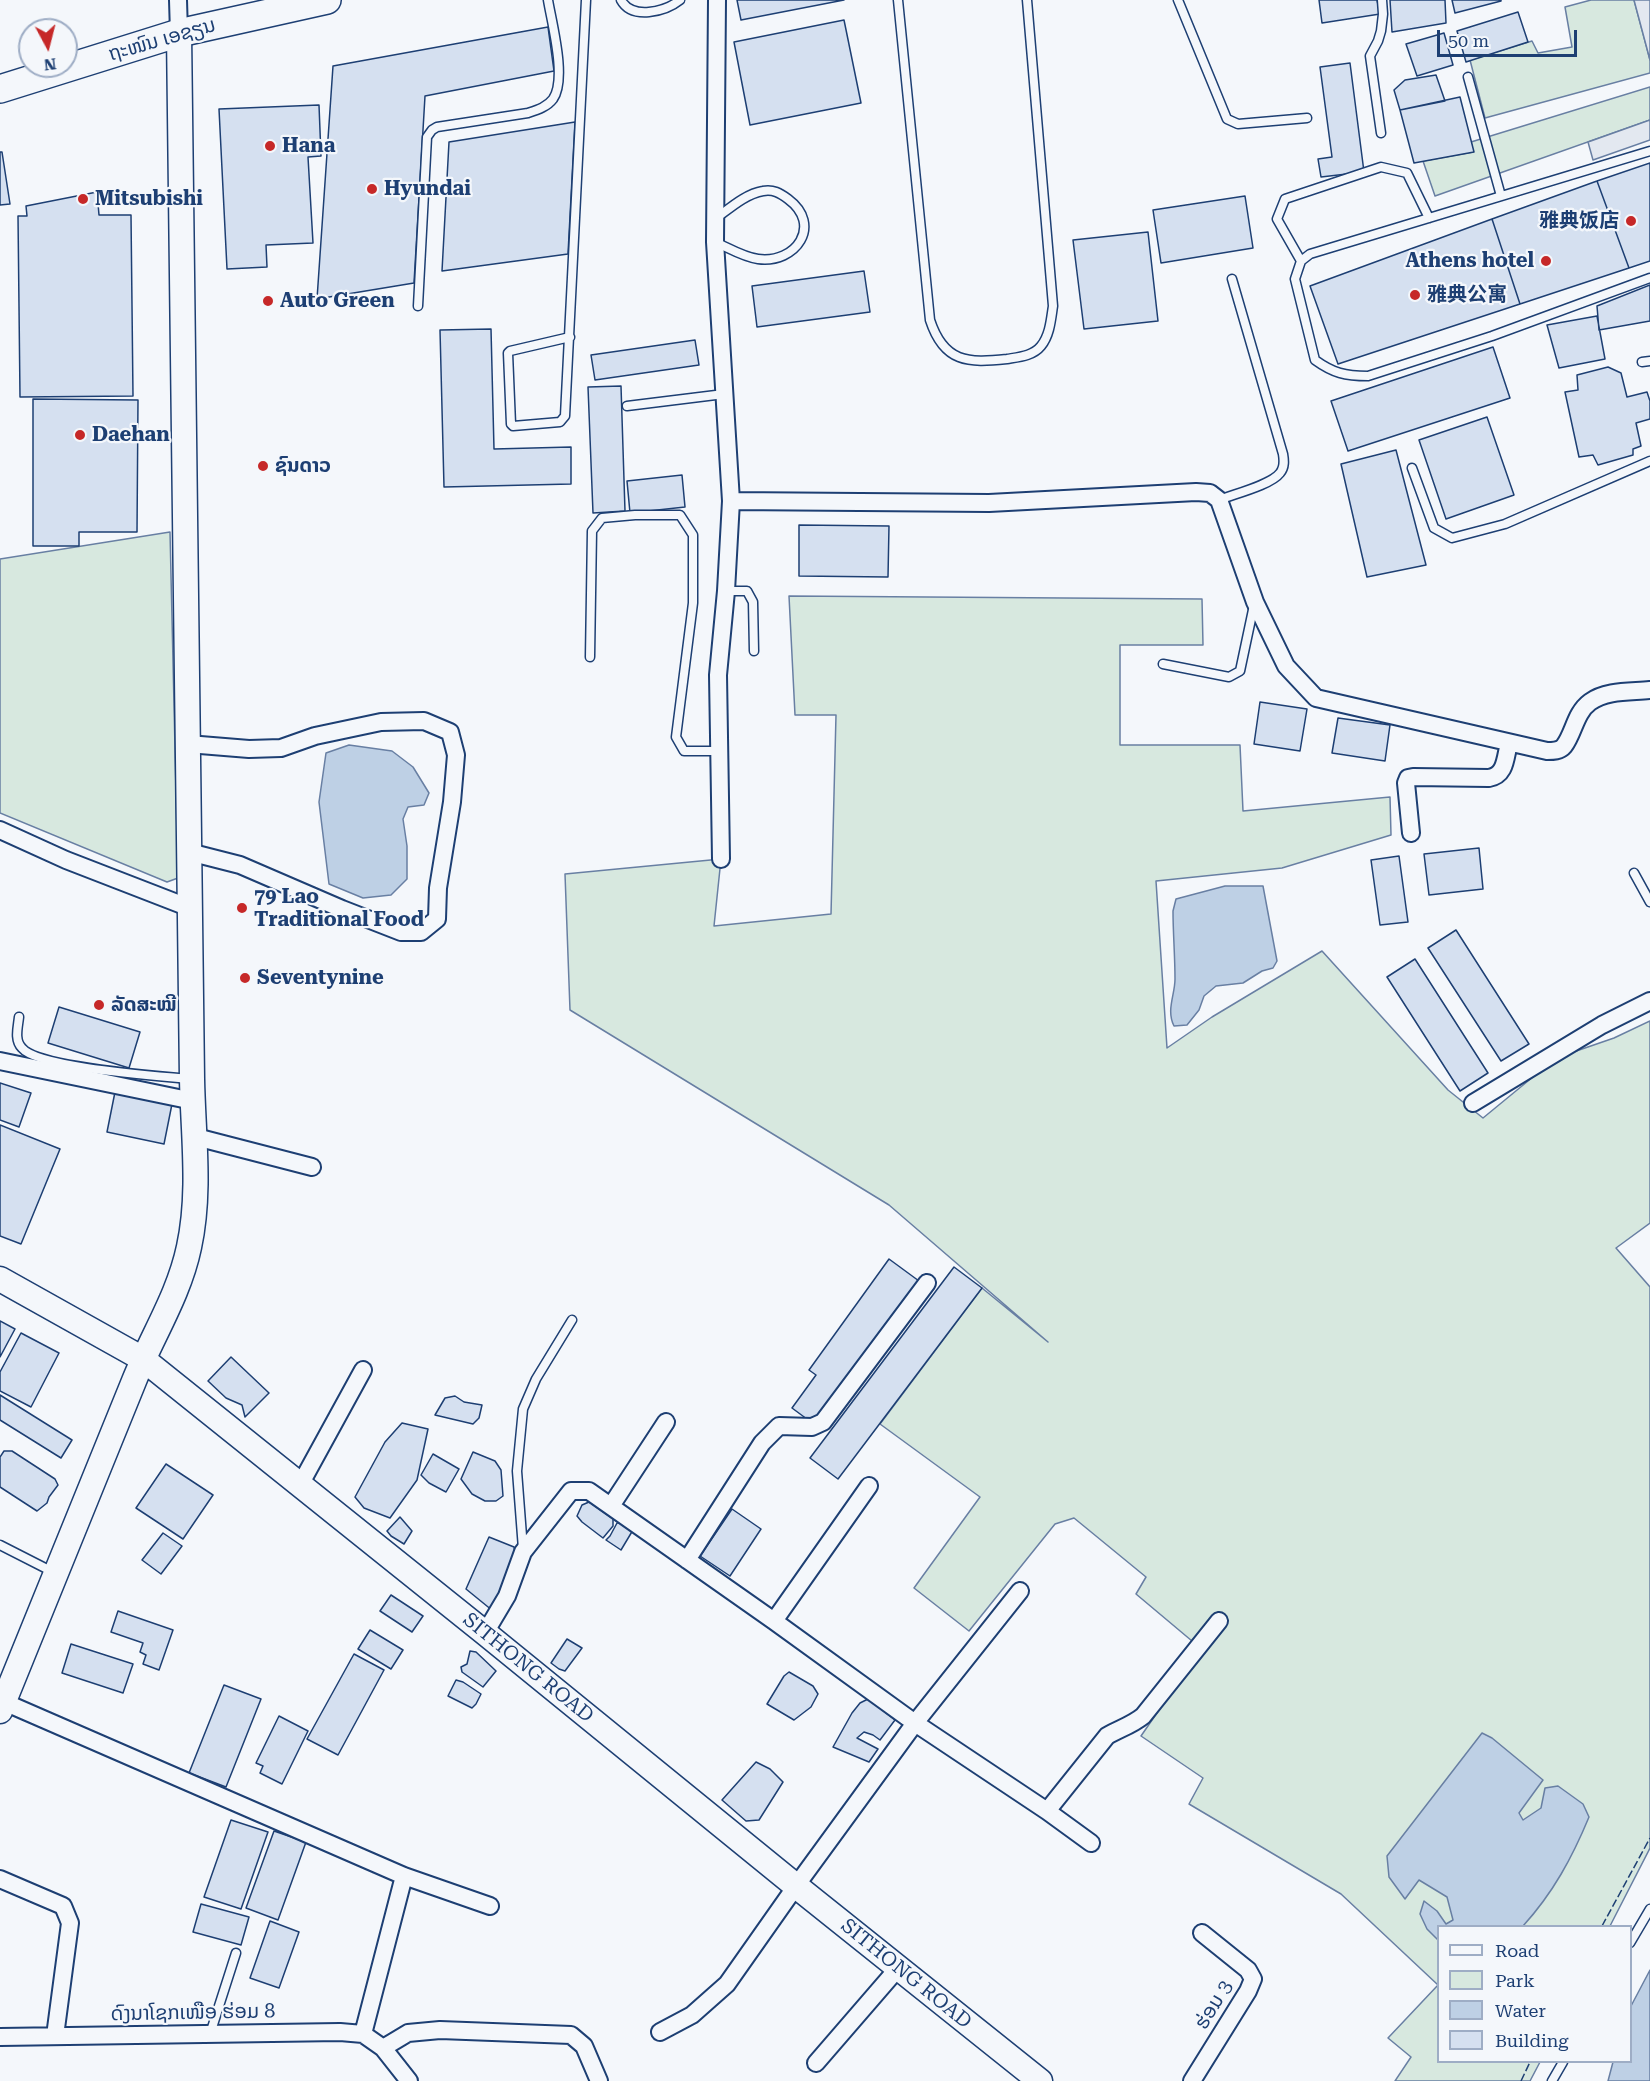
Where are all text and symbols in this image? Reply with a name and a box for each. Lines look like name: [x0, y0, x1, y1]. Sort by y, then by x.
street label: ຖະໜົນ ເອຊຽນ: [106, 13, 218, 67]
north arrow: [18, 18, 78, 78]
scale bar: [1440, 18, 1580, 56]
text: 50 m: [1448, 30, 1489, 51]
text: N: [43, 54, 57, 75]
place label: Hana: [282, 134, 335, 158]
marker: Hana: [263, 139, 277, 153]
place label: Hyundai: [384, 177, 471, 201]
marker: Hyundai: [365, 182, 379, 196]
place label: Mitsubishi: [95, 187, 203, 211]
marker: Mitsubishi: [76, 192, 90, 206]
place label: 雅典饭店: [1539, 209, 1619, 233]
marker: 雅典饭店: [1624, 214, 1638, 228]
place label: Athens hotel: [1405, 249, 1534, 273]
marker: Athens hotel: [1539, 254, 1553, 268]
place label: 雅典公寓: [1427, 283, 1507, 307]
marker: 雅典公寓: [1408, 288, 1422, 302]
place label: Auto Green: [280, 289, 395, 313]
marker: Auto Green: [261, 294, 275, 308]
place label: Daehan: [92, 423, 170, 447]
marker: Daehan: [73, 428, 87, 442]
place label: ຊົນດາວ: [275, 454, 331, 478]
marker: ຊົນດາວ: [256, 459, 270, 473]
place label: 79 Lao Traditional Food: [254, 885, 424, 932]
marker: 79 Lao Traditional Food: [235, 901, 249, 915]
place label: Seventynine: [257, 966, 384, 990]
marker: Seventynine: [238, 971, 252, 985]
place label: ລັດສະໝີ: [111, 993, 176, 1017]
marker: ລັດສະໝີ: [92, 998, 106, 1012]
street label: SITHONG ROAD: [458, 1608, 598, 1728]
street label: SITHONG ROAD: [836, 1914, 976, 2034]
legend: [1437, 1925, 1632, 2063]
text: Road: [1495, 1940, 1539, 1961]
text: Park: [1495, 1970, 1535, 1991]
street label: ຮ່ອມ 3: [1190, 1976, 1238, 2034]
street label: ດົງນາໂຊກເໜືອ ຮ່ອມ 8: [110, 2000, 276, 2026]
text: Water: [1495, 2000, 1546, 2021]
text: Building: [1495, 2030, 1569, 2051]

